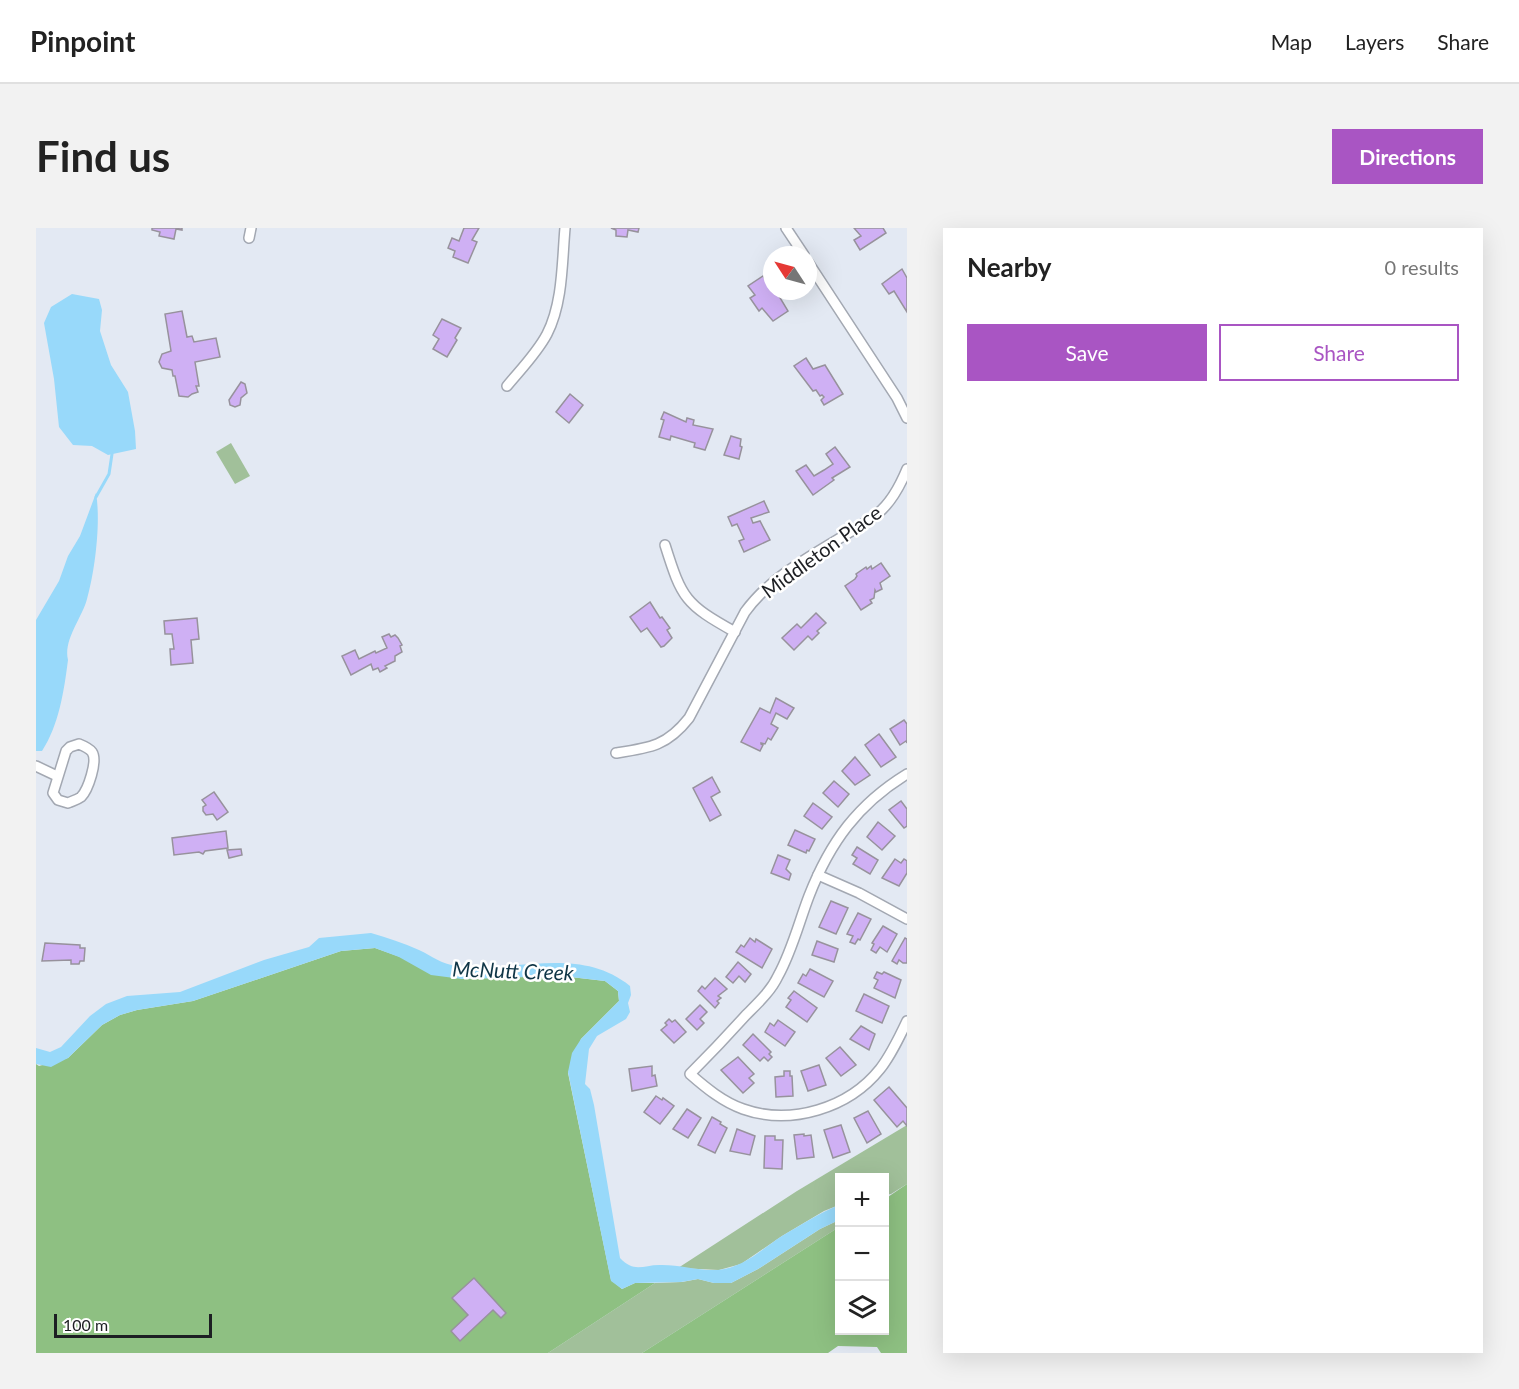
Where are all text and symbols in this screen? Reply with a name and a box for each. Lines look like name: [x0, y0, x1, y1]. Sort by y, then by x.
text: Pinpoint: [30, 24, 135, 58]
text: Map: [1271, 29, 1312, 54]
text: Layers: [1345, 29, 1404, 54]
text: Share: [1437, 29, 1489, 54]
button: Directions: [1332, 129, 1483, 184]
text: Find us: [36, 131, 170, 181]
north arrow: [763, 246, 817, 300]
text: Nearby: [967, 251, 1052, 283]
text: 0 results: [1384, 255, 1459, 279]
button: Save: [967, 324, 1207, 381]
button: Share: [1219, 324, 1459, 381]
street label: Middleton Place: [756, 500, 886, 602]
water label: McNutt Creek: [452, 955, 575, 985]
map controls: [835, 1173, 889, 1335]
button: +: [835, 1173, 889, 1227]
button: −: [835, 1227, 889, 1281]
button: layers: [835, 1281, 889, 1335]
scale bar: [54, 1311, 212, 1338]
text: 100 m: [63, 1315, 108, 1334]

